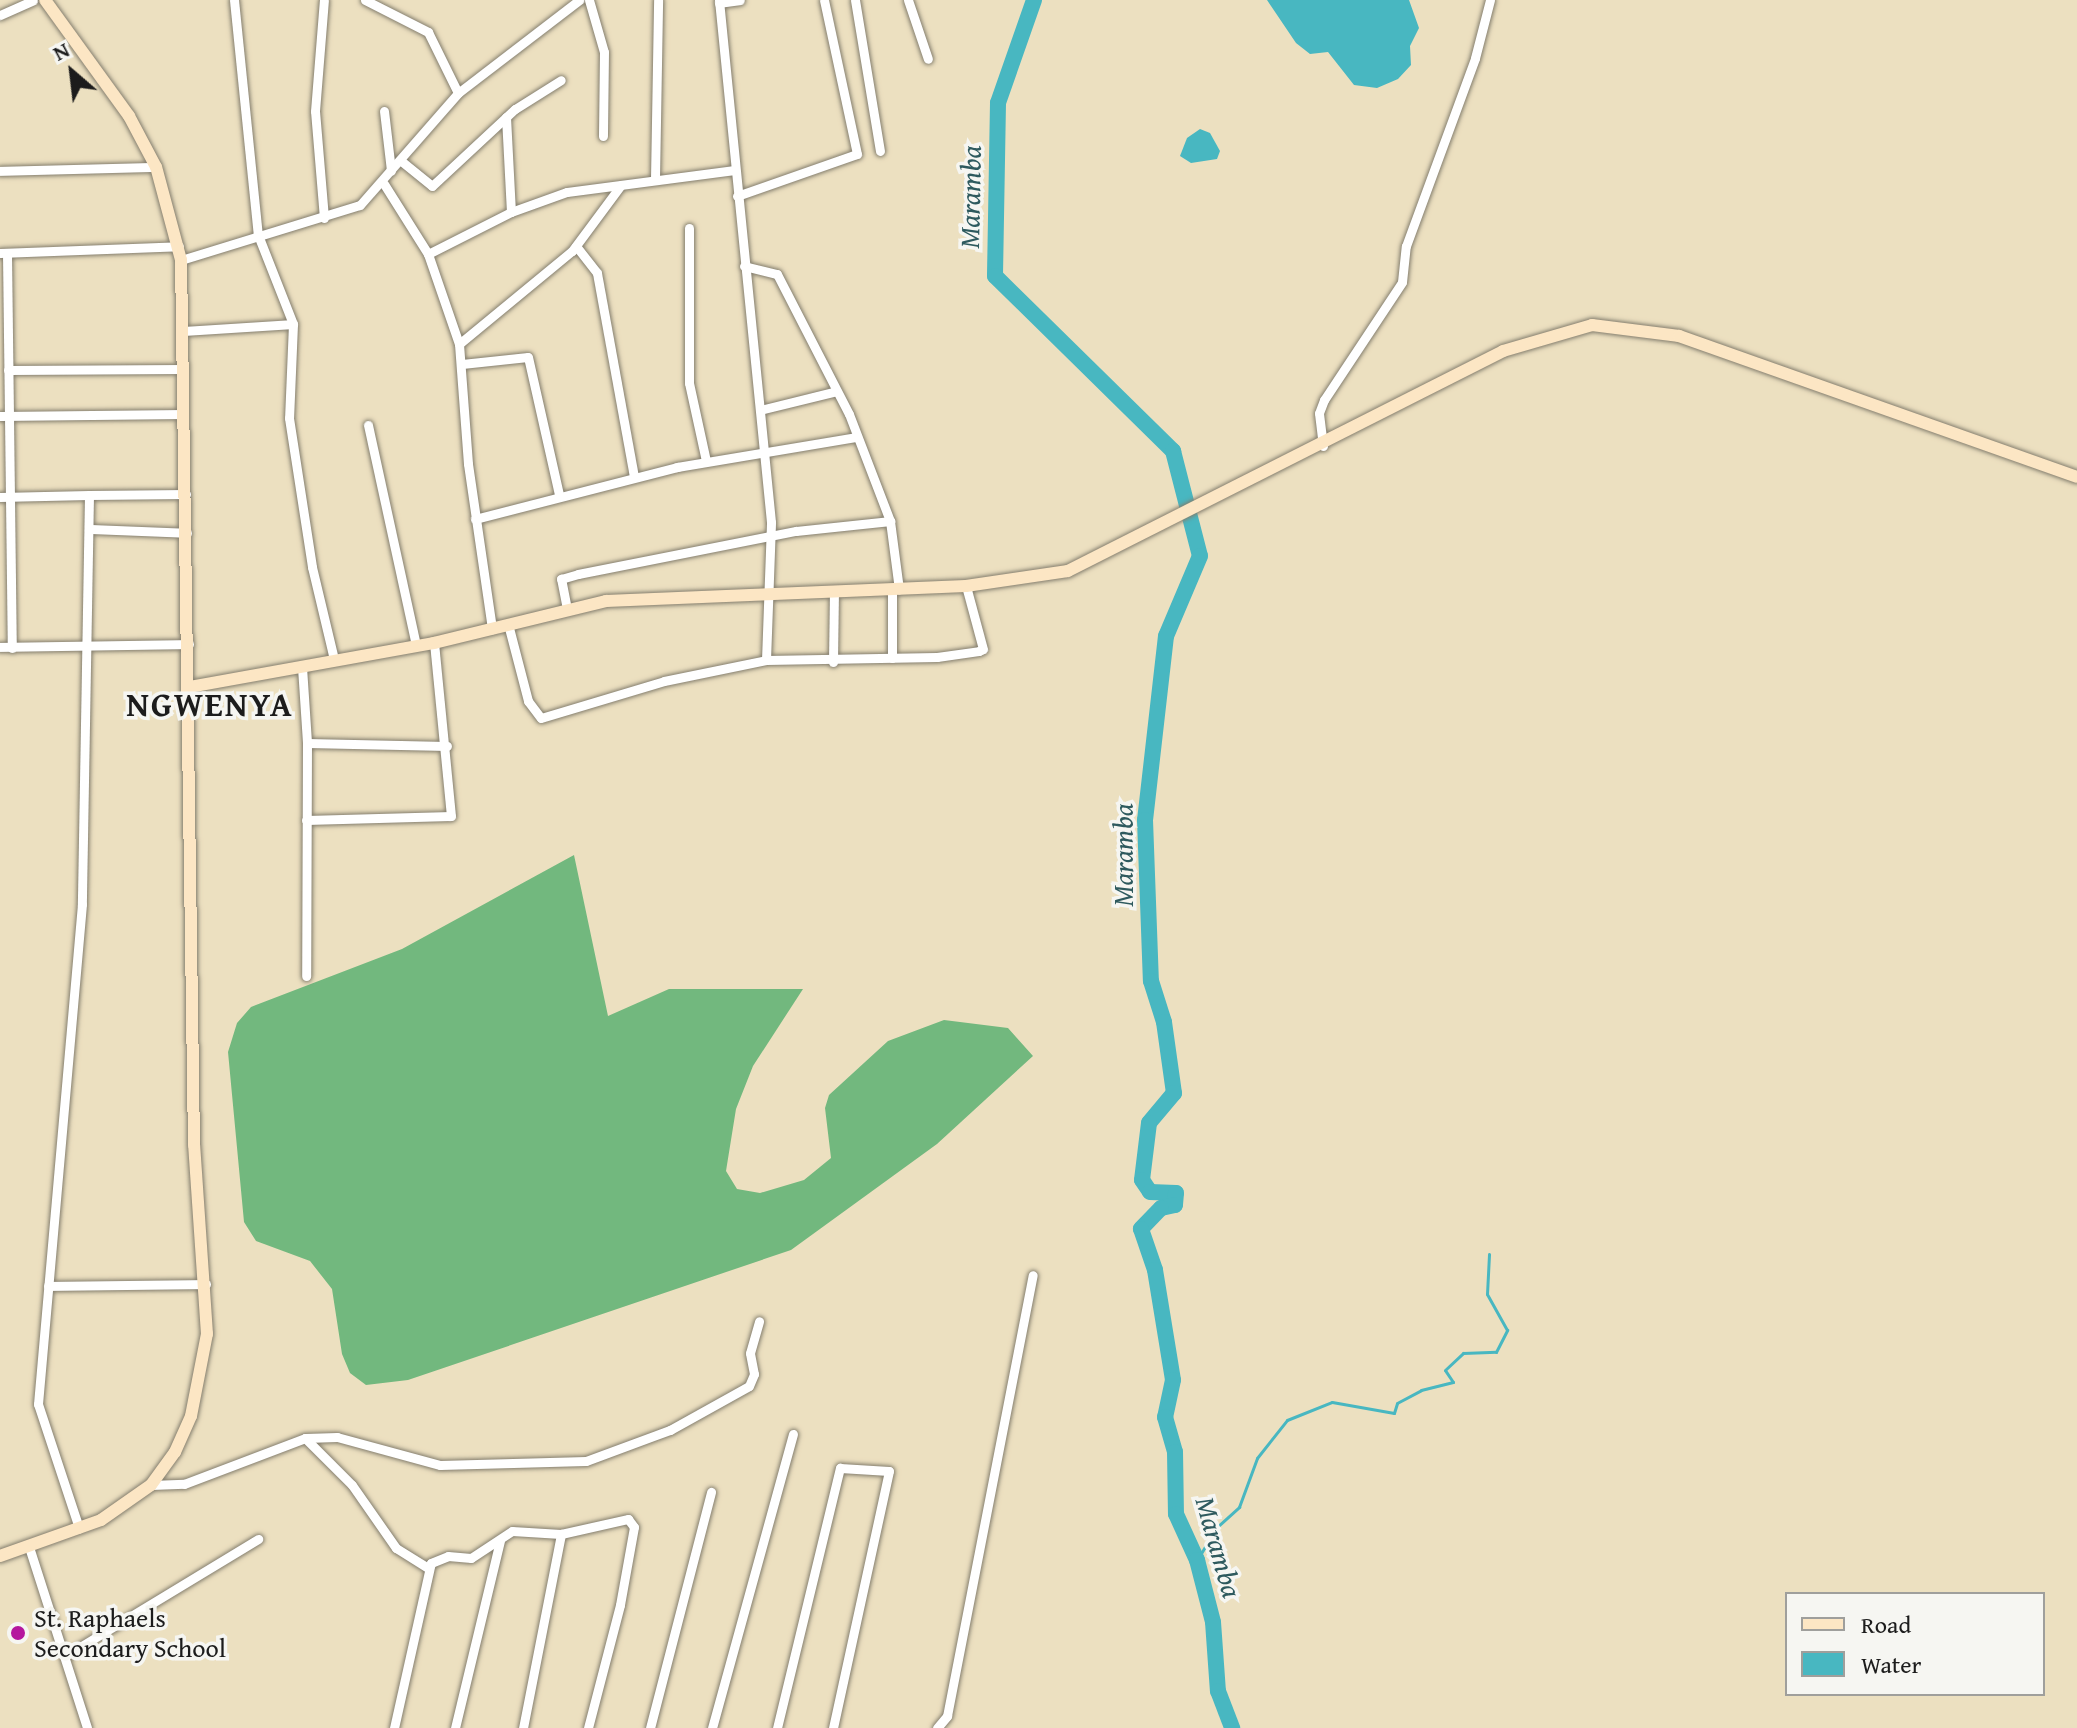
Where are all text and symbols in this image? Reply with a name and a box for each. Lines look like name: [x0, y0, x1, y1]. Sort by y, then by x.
north arrow: [32, 32, 112, 112]
text: N: [47, 33, 75, 68]
water label: Maramba: [952, 145, 988, 249]
district label: NGWENYA: [126, 684, 294, 724]
water label: Maramba: [1106, 803, 1140, 907]
water label: Maramba: [1189, 1493, 1249, 1601]
legend: [1785, 1592, 2045, 1696]
place label: St. Raphaels Secondary School: [34, 1602, 226, 1664]
text: Road: [1861, 1607, 1911, 1642]
marker: St. Raphaels Secondary School: [9, 1624, 27, 1642]
text: Water: [1861, 1647, 1921, 1682]

